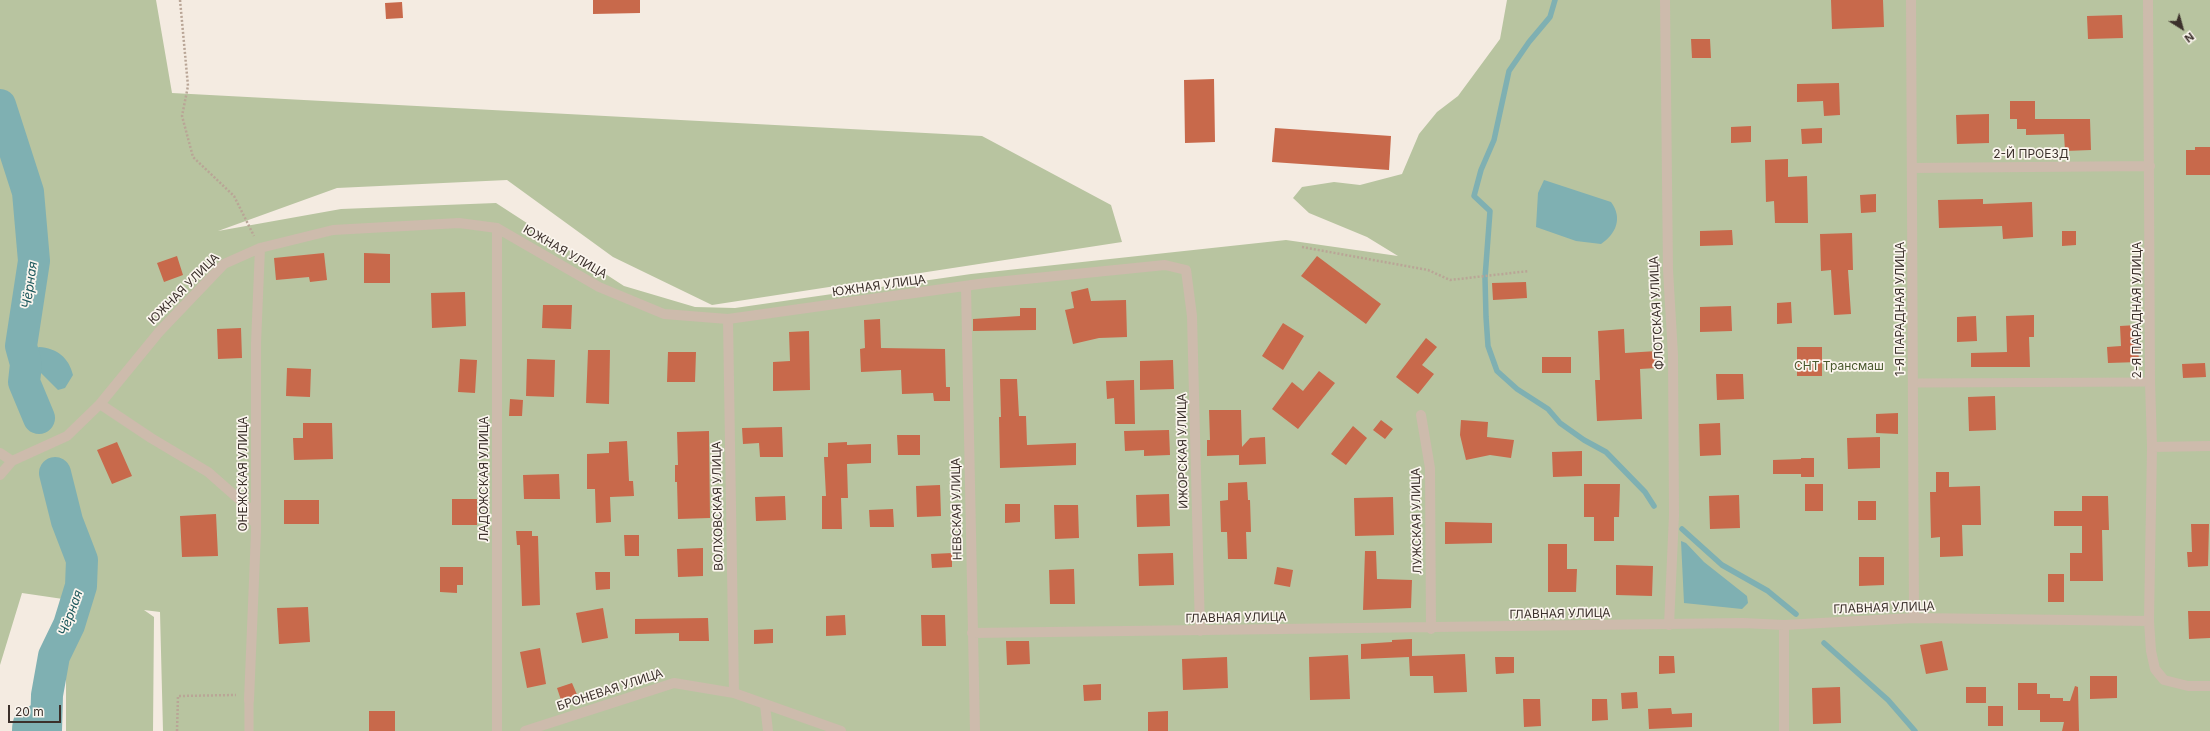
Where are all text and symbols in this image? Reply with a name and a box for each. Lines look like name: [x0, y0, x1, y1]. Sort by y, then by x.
north arrow: [2162, 8, 2202, 48]
text: N: [2182, 29, 2197, 46]
street label: 2-Й ПРОЕЗД: [1993, 147, 2069, 161]
street label: ЮЖНАЯ УЛИЦА: [520, 222, 610, 282]
street label: 1-Я ПАРАДНАЯ УЛИЦА: [1893, 242, 1907, 376]
street label: 2-Я ПАРАДНАЯ УЛИЦА: [2130, 242, 2144, 378]
street label: ЮЖНАЯ УЛИЦА: [146, 251, 222, 327]
street label: ФЛОТСКАЯ УЛИЦА: [1647, 256, 1667, 370]
water label: Чёрная: [19, 260, 41, 310]
street label: ЮЖНАЯ УЛИЦА: [831, 272, 927, 300]
park label: СНТ Трансмаш: [1794, 359, 1884, 373]
street label: ИЖОРСКАЯ УЛИЦА: [1175, 393, 1191, 509]
street label: ОНЕЖСКАЯ УЛИЦА: [236, 416, 250, 532]
street label: ЛАДОЖСКАЯ УЛИЦА: [477, 416, 491, 542]
street label: ВОЛХОВСКАЯ УЛИЦА: [710, 441, 726, 571]
street label: НЕВСКАЯ УЛИЦА: [949, 458, 965, 560]
street label: ЛУЖСКАЯ УЛИЦА: [1409, 468, 1425, 574]
water label: Чёрная: [56, 588, 86, 638]
street label: ГЛАВНАЯ УЛИЦА: [1833, 599, 1935, 617]
street label: ГЛАВНАЯ УЛИЦА: [1509, 606, 1611, 622]
street label: ГЛАВНАЯ УЛИЦА: [1185, 610, 1287, 626]
street label: БРОНЕВАЯ УЛИЦА: [555, 666, 665, 714]
scale bar: [10, 697, 63, 723]
text: 20 m: [15, 704, 44, 719]

